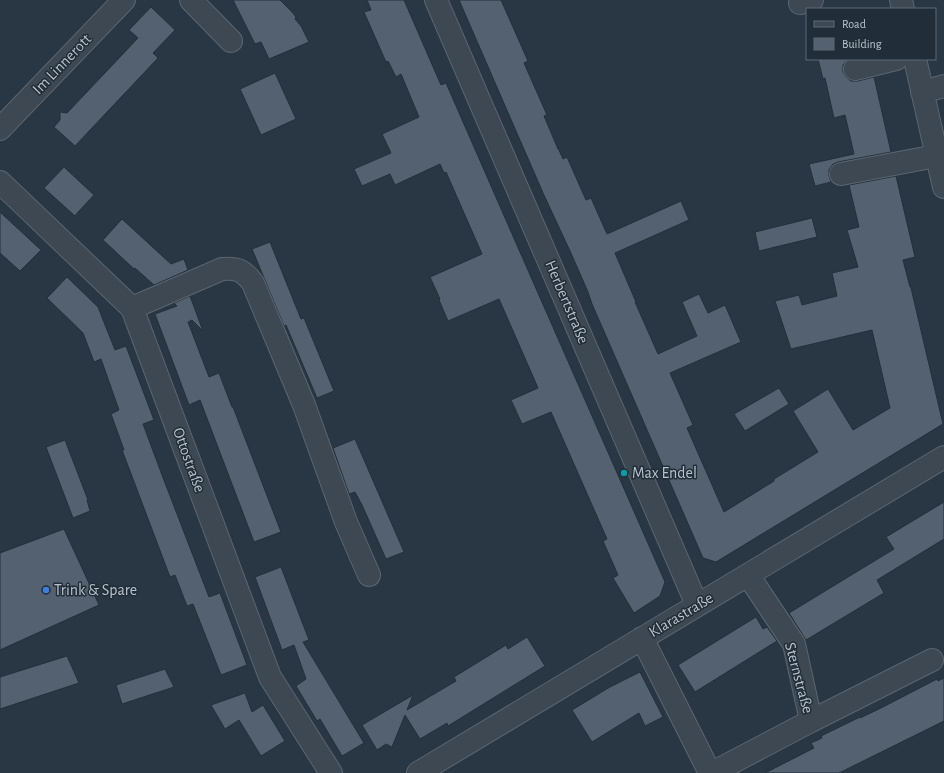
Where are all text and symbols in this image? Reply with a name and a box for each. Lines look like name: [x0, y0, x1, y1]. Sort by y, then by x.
legend: [806, 8, 936, 60]
text: Road: [842, 18, 866, 30]
street label: Im Linnerott: [29, 31, 95, 97]
text: Building: [842, 38, 882, 50]
street label: Herbertstraße: [542, 258, 592, 346]
street label: Ottostraße: [170, 425, 208, 495]
place label: Max Endel: [632, 465, 697, 481]
marker: Max Endel: [619, 468, 629, 478]
place label: Trink & Spare: [54, 582, 137, 598]
marker: Trink & Spare: [41, 585, 51, 595]
street label: Klarastraße: [646, 590, 716, 640]
street label: Sternstraße: [782, 641, 816, 715]

